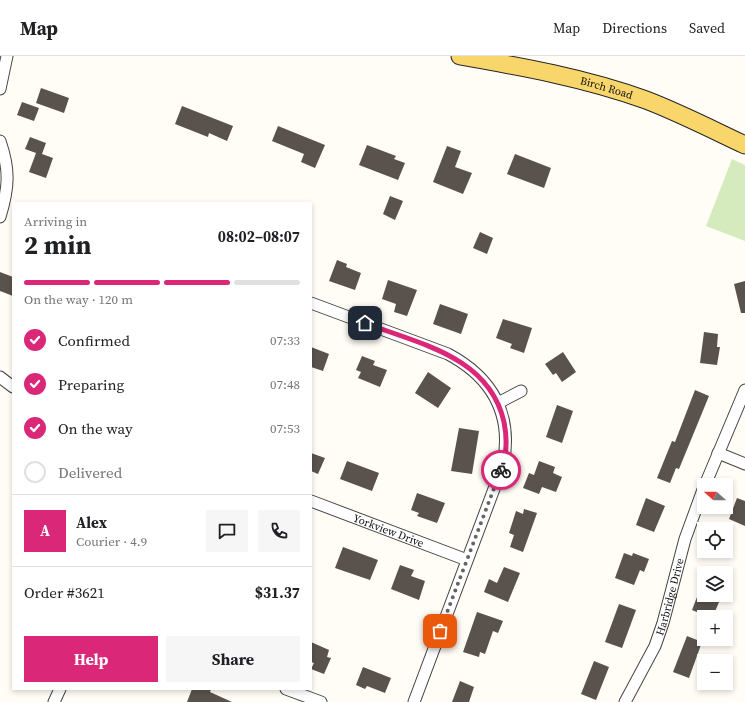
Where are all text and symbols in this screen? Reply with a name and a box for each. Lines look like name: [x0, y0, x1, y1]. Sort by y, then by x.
text: Map: [20, 15, 58, 41]
text: Map: [553, 18, 580, 38]
text: Directions: [602, 18, 667, 38]
text: Saved: [689, 18, 725, 38]
street label: Birch Road: [579, 73, 636, 103]
text: Arriving in: [24, 213, 87, 230]
text: 08:02–08:07: [218, 226, 300, 247]
text: 2 min: [24, 227, 91, 263]
text: On the way · 120 m: [24, 291, 133, 308]
pin: [348, 306, 382, 340]
icon: home: [354, 312, 376, 334]
icon: check: [24, 329, 46, 351]
text: Confirmed: [58, 330, 130, 351]
text: 07:33: [270, 332, 300, 349]
icon: check: [24, 373, 46, 395]
text: Preparing: [58, 374, 124, 395]
text: 07:48: [270, 376, 300, 393]
icon: check: [24, 417, 46, 439]
text: On the way: [58, 418, 133, 439]
text: 07:53: [270, 420, 300, 437]
courier: [481, 450, 521, 490]
icon: bike: [490, 459, 512, 481]
text: Delivered: [58, 462, 122, 483]
north arrow: [697, 478, 733, 514]
map controls: [697, 478, 733, 690]
button: chat: [206, 510, 248, 552]
button: phone: [258, 510, 300, 552]
street label: Yorkview Drive: [351, 510, 426, 551]
text: Alex: [76, 512, 107, 533]
text: A: [40, 520, 50, 541]
button: locate: [697, 522, 733, 558]
text: Courier · 4.9: [76, 533, 147, 550]
street label: Harbridge Drive: [652, 556, 687, 637]
button: layers: [697, 566, 733, 602]
text: Order #3621: [24, 582, 105, 603]
text: $31.37: [255, 582, 300, 603]
button: +: [697, 610, 733, 646]
pin: [423, 614, 457, 648]
icon: bag: [429, 620, 451, 642]
button: Help: [24, 636, 158, 682]
button: Share: [166, 636, 300, 682]
button: −: [697, 654, 733, 690]

